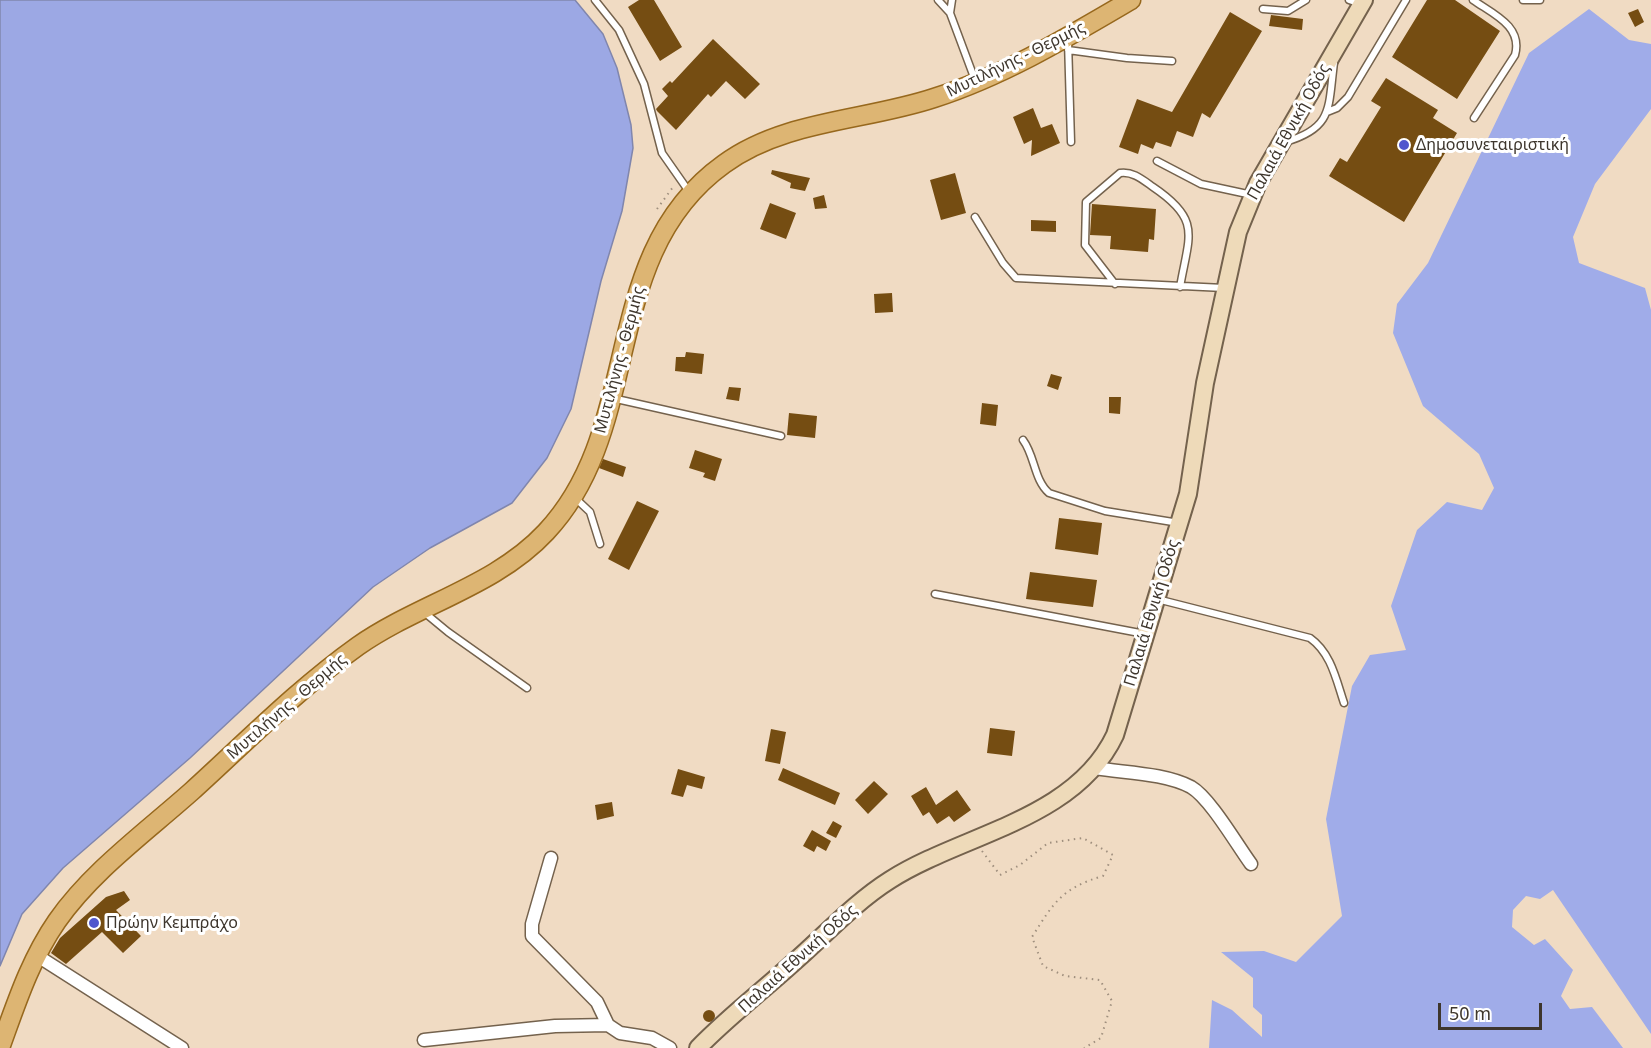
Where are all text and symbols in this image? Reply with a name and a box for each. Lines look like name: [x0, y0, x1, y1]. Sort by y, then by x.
street label: Μυτιλήνης - Θερμής: [944, 18, 1088, 102]
street label: Παλαιά Εθνική Οδός: [1244, 61, 1334, 203]
place label: Δημοσυνεταιριστική: [1416, 135, 1569, 155]
marker: Δημοσυνεταιριστική: [1397, 138, 1411, 152]
street label: Μυτιλήνης - Θερμής: [591, 284, 649, 436]
street label: Παλαιά Εθνική Οδός: [1121, 537, 1183, 689]
street label: Μυτιλήνης - Θερμής: [224, 650, 350, 764]
street label: Παλαιά Εθνική Οδός: [735, 901, 861, 1017]
place label: Πρώην Κεμπράχο: [106, 913, 238, 933]
marker: Πρώην Κεμπράχο: [87, 916, 101, 930]
scale bar: [1441, 991, 1544, 1029]
text: 50 m: [1449, 1001, 1491, 1025]

